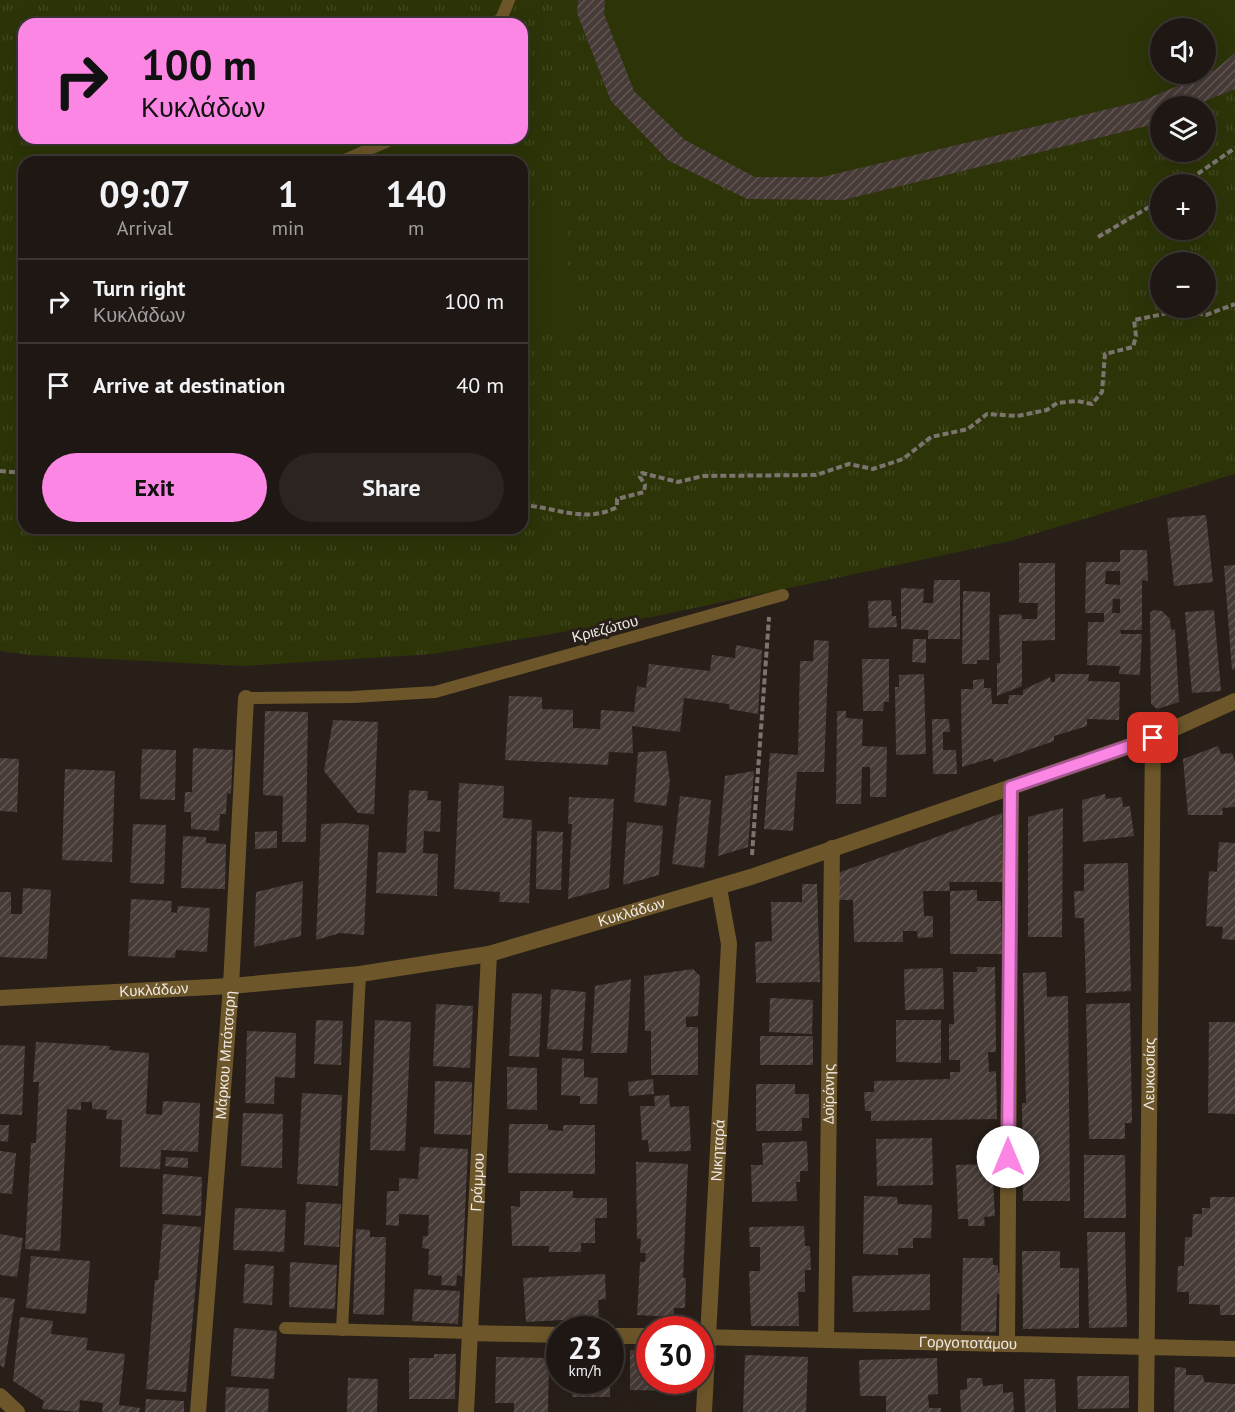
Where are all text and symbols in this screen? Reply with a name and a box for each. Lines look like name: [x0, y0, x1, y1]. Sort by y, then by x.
map controls: [1150, 18, 1216, 318]
button: sound: [1150, 18, 1216, 84]
text: 100 m: [141, 37, 257, 92]
icon: right: [42, 42, 120, 120]
text: Κυκλάδων: [141, 90, 266, 124]
button: layers: [1150, 96, 1216, 162]
text: 09:07: [99, 170, 191, 217]
text: 1: [278, 170, 298, 217]
text: 140: [386, 170, 447, 217]
button: +: [1150, 174, 1216, 240]
text: Arrival: [117, 215, 173, 241]
text: min: [272, 215, 304, 241]
text: m: [408, 215, 424, 241]
button: −: [1150, 252, 1216, 318]
text: Turn right: [93, 274, 185, 302]
icon: right: [42, 285, 75, 318]
text: 100 m: [444, 287, 504, 315]
text: Κυκλάδων: [93, 302, 185, 328]
icon: arrive: [42, 369, 75, 402]
text: Arrive at destination: [93, 371, 285, 399]
text: 40 m: [456, 371, 504, 399]
button: Exit: [42, 453, 267, 522]
button: Share: [279, 453, 504, 522]
street label: Κριεζώτου: [570, 611, 640, 646]
pin: [1127, 712, 1178, 763]
icon: arrive: [1136, 721, 1169, 754]
street label: Κυκλάδων: [596, 893, 667, 931]
street label: Κυκλάδων: [119, 978, 189, 1001]
street label: Μάρκου Μπότσαρη: [211, 990, 240, 1120]
street label: Λευκωσίας: [1139, 1038, 1159, 1110]
street label: Δοϊράνης: [819, 1064, 838, 1124]
street label: Νικηταρά: [706, 1119, 729, 1182]
position arrow: [976, 1125, 1040, 1189]
street label: Γράμμου: [466, 1153, 488, 1212]
speed limit sign: 30: [636, 1316, 714, 1394]
text: 23: [568, 1328, 602, 1367]
street label: Γοργοποτάμου: [919, 1332, 1017, 1353]
text: km/h: [569, 1361, 601, 1380]

